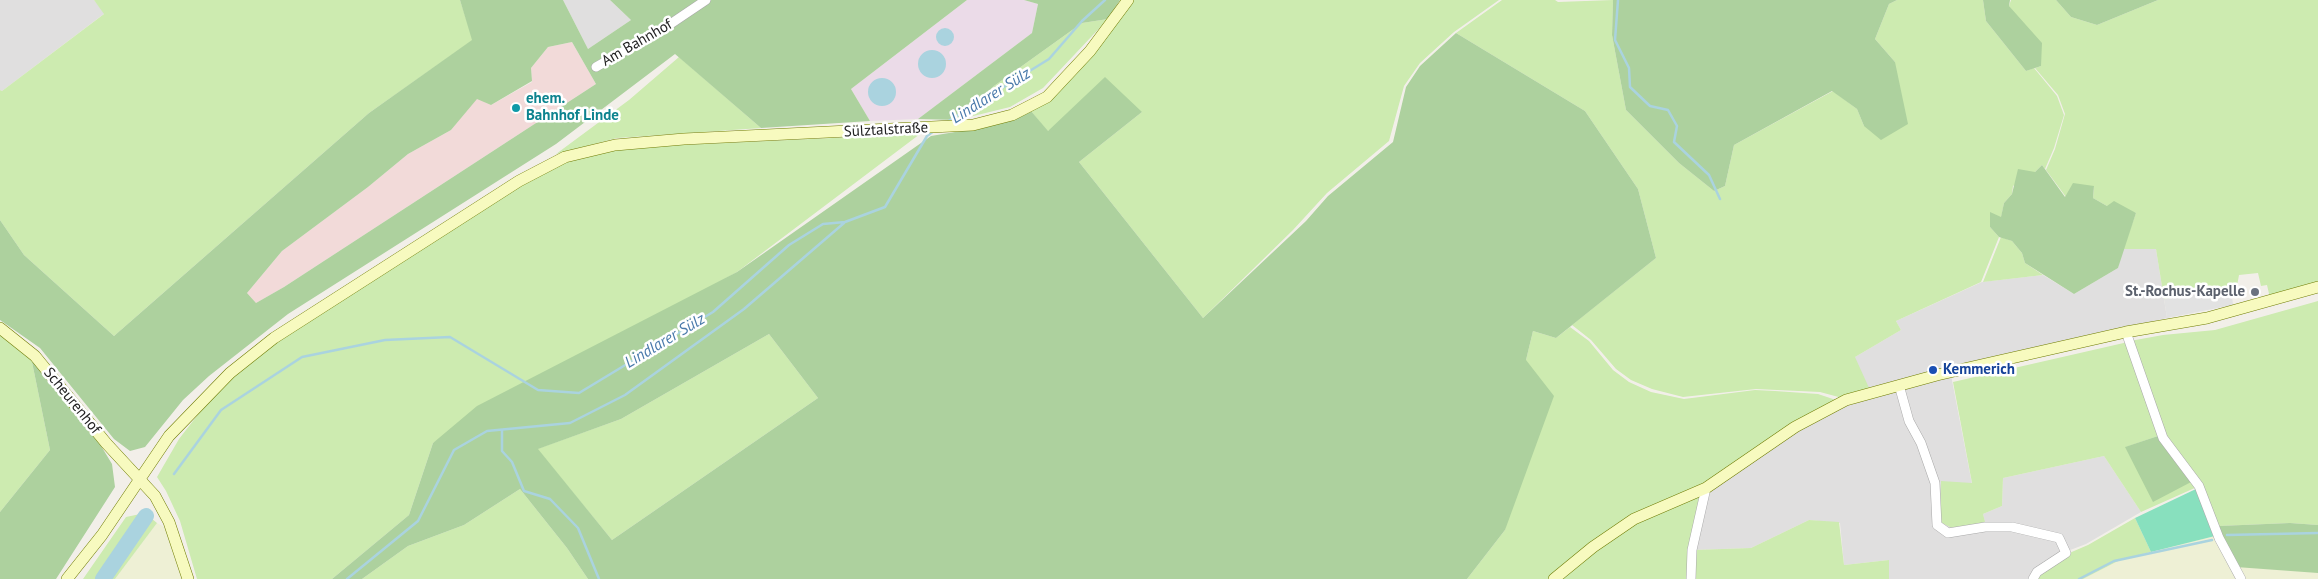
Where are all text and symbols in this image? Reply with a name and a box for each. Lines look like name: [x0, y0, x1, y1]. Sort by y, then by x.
street label: Am Bahnhof: [599, 16, 675, 70]
water label: Lindlarer Sülz: [948, 64, 1034, 128]
place label: ehem. Bahnhof Linde: [526, 90, 619, 125]
marker: ehem. Bahnhof Linde: [510, 102, 522, 114]
street label: Sülztalstraße: [843, 119, 929, 141]
place label: St.-Rochus-Kapelle: [2125, 283, 2245, 301]
marker: St.-Rochus-Kapelle: [2249, 286, 2261, 298]
water label: Lindlarer Sülz: [621, 310, 709, 372]
place label: Kemmerich: [1943, 361, 2015, 379]
street label: Scheurenhof: [40, 364, 104, 438]
marker: Kemmerich: [1927, 364, 1939, 376]

